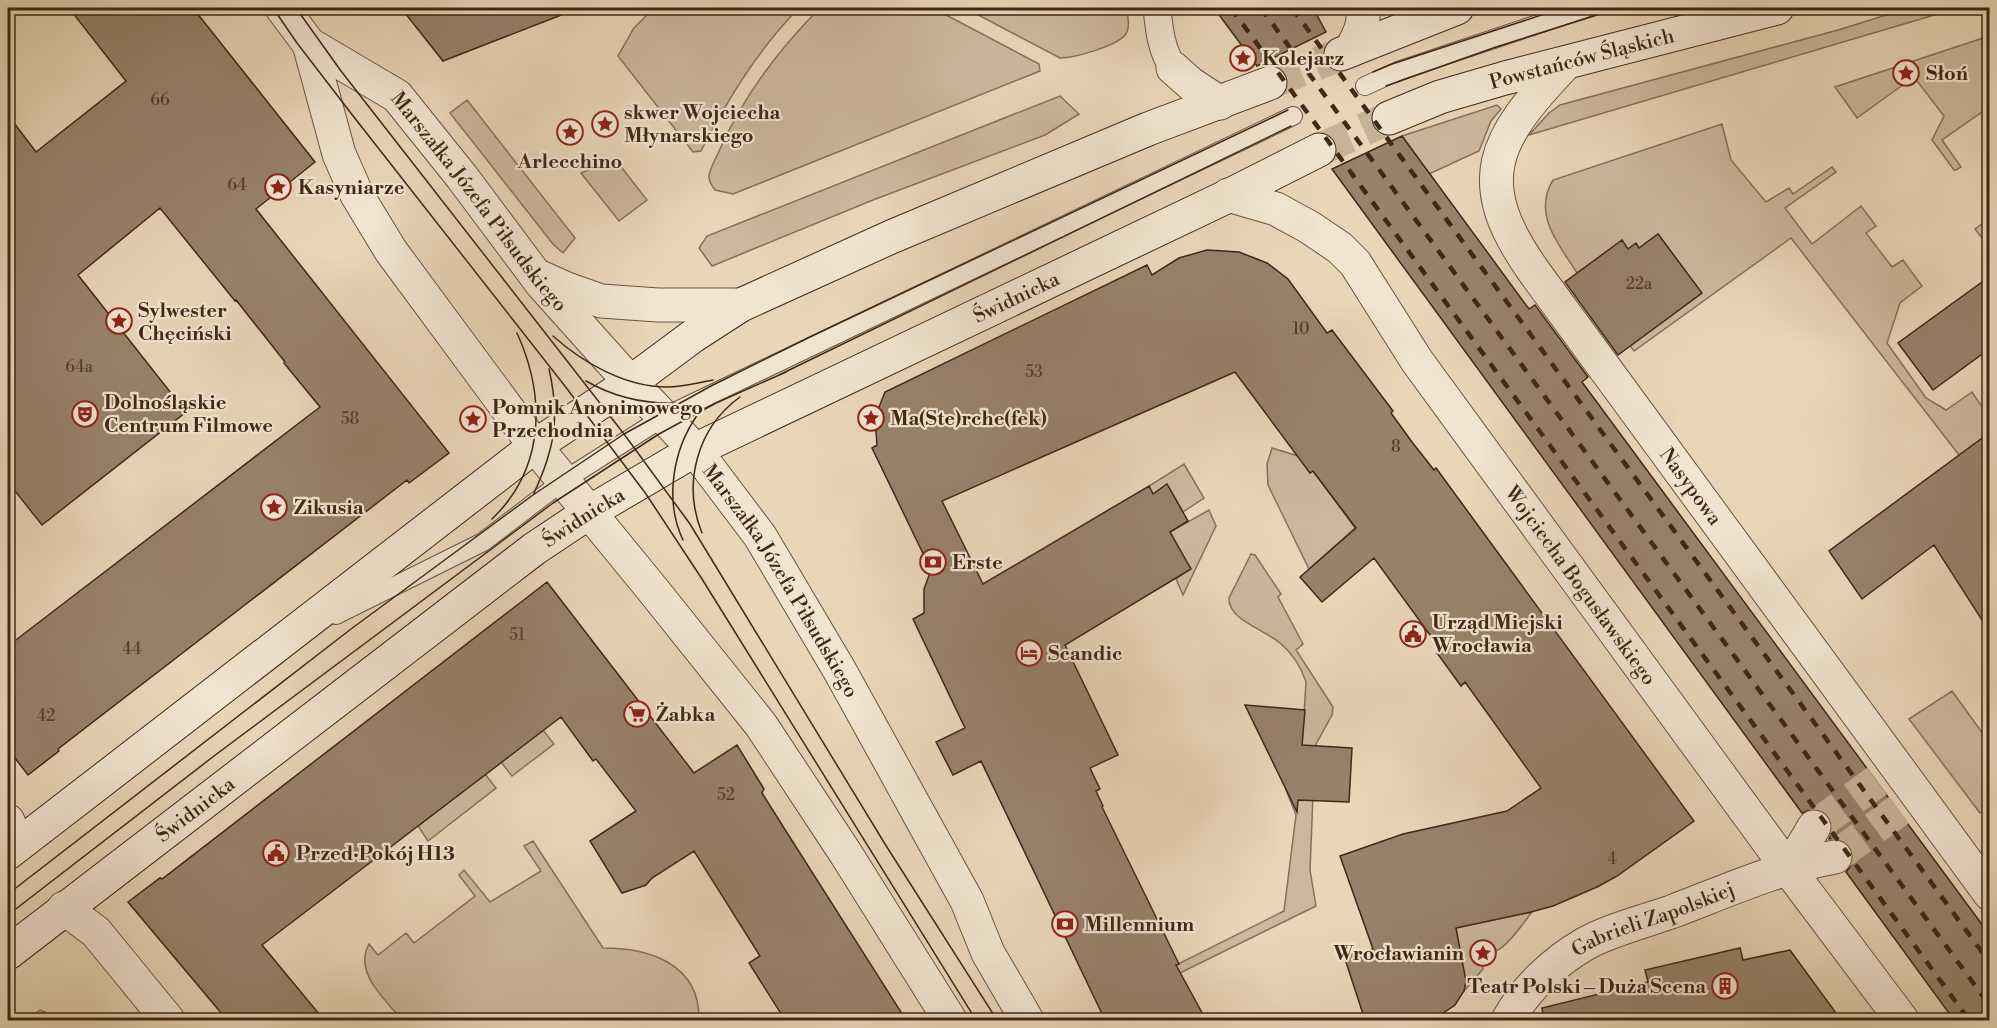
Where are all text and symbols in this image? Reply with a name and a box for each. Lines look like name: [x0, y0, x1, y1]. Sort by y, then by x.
street label: Powstańców Śląskich: [1487, 24, 1677, 96]
place icon: Kolejarz: [1228, 43, 1258, 73]
place label: Kolejarz: [1262, 47, 1344, 72]
place icon: Słoń: [1891, 58, 1921, 88]
place label: Słoń: [1926, 62, 1969, 87]
street label: Marszałka Józefa Piłsudskiego: [385, 87, 572, 318]
house number: 66: [150, 90, 170, 110]
place label: skwer Wojciecha Młynarskiego: [624, 101, 781, 149]
place icon: skwer Wojciecha Młynarskiego: [590, 109, 620, 139]
place icon: Arlecchino: [555, 117, 585, 147]
place label: Arlecchino: [517, 150, 622, 175]
place icon: Kasyniarze: [263, 172, 293, 202]
house number: 64: [227, 175, 247, 195]
place label: Kasyniarze: [298, 176, 405, 201]
street label: Świdnicka: [969, 267, 1065, 330]
house number: 22a: [1626, 274, 1653, 294]
place label: Sylwester Chęciński: [138, 299, 232, 347]
place icon: Sylwester Chęciński: [104, 306, 134, 336]
house number: 10: [1293, 319, 1310, 339]
house number: 64a: [65, 357, 94, 377]
house number: 53: [1025, 362, 1043, 382]
place label: Dolnośląskie Centrum Filmowe: [104, 391, 273, 439]
place label: Pomnik Anonimowego Przechodnia: [492, 396, 703, 444]
theatre icon: Dolnośląskie Centrum Filmowe: [70, 399, 100, 429]
place icon: Ma(Ste)rche(fek): [856, 403, 886, 433]
place icon: Pomnik Anonimowego Przechodnia: [458, 404, 488, 434]
place label: Ma(Ste)rche(fek): [890, 407, 1047, 432]
house number: 58: [341, 409, 360, 429]
house number: 8: [1391, 437, 1401, 457]
street label: Nasypowa: [1653, 443, 1727, 531]
street label: Marszałka Józefa Piłsudskiego: [696, 460, 863, 702]
street label: Wojciecha Bogusławskiego: [1498, 481, 1661, 691]
street label: Świdnicka: [538, 483, 631, 554]
place icon: Zikusia: [259, 492, 289, 522]
place label: Zikusia: [294, 496, 364, 521]
bank icon: Erste: [918, 547, 948, 577]
place label: Erste: [952, 551, 1003, 576]
place label: Urząd Miejski Wrocławia: [1431, 611, 1563, 659]
public building icon: Urząd Miejski Wrocławia: [1398, 619, 1428, 649]
house number: 51: [509, 625, 525, 645]
hotel icon: Scandic: [1014, 638, 1044, 668]
house number: 44: [122, 639, 142, 659]
place label: Scandic: [1048, 642, 1122, 667]
supermarket icon: Żabka: [622, 699, 652, 729]
place label: Żabka: [656, 701, 715, 728]
house number: 42: [37, 706, 55, 726]
street label: Świdnicka: [151, 772, 241, 849]
house number: 52: [717, 785, 735, 805]
public building icon: Przed·Pokój H13: [261, 838, 291, 868]
place label: Przed·Pokój H13: [296, 842, 455, 867]
house number: 4: [1607, 849, 1617, 869]
street label: Gabrieli Zapolskiej: [1567, 877, 1739, 963]
bank icon: Millennium: [1050, 909, 1080, 939]
place label: Millennium: [1084, 913, 1194, 938]
place icon: Wrocławianin: [1468, 938, 1498, 968]
place label: Wrocławianin: [1332, 942, 1465, 967]
building icon: Teatr Polski – Duża Scena: [1710, 971, 1740, 1001]
place label: Teatr Polski – Duża Scena: [1468, 975, 1706, 1000]

